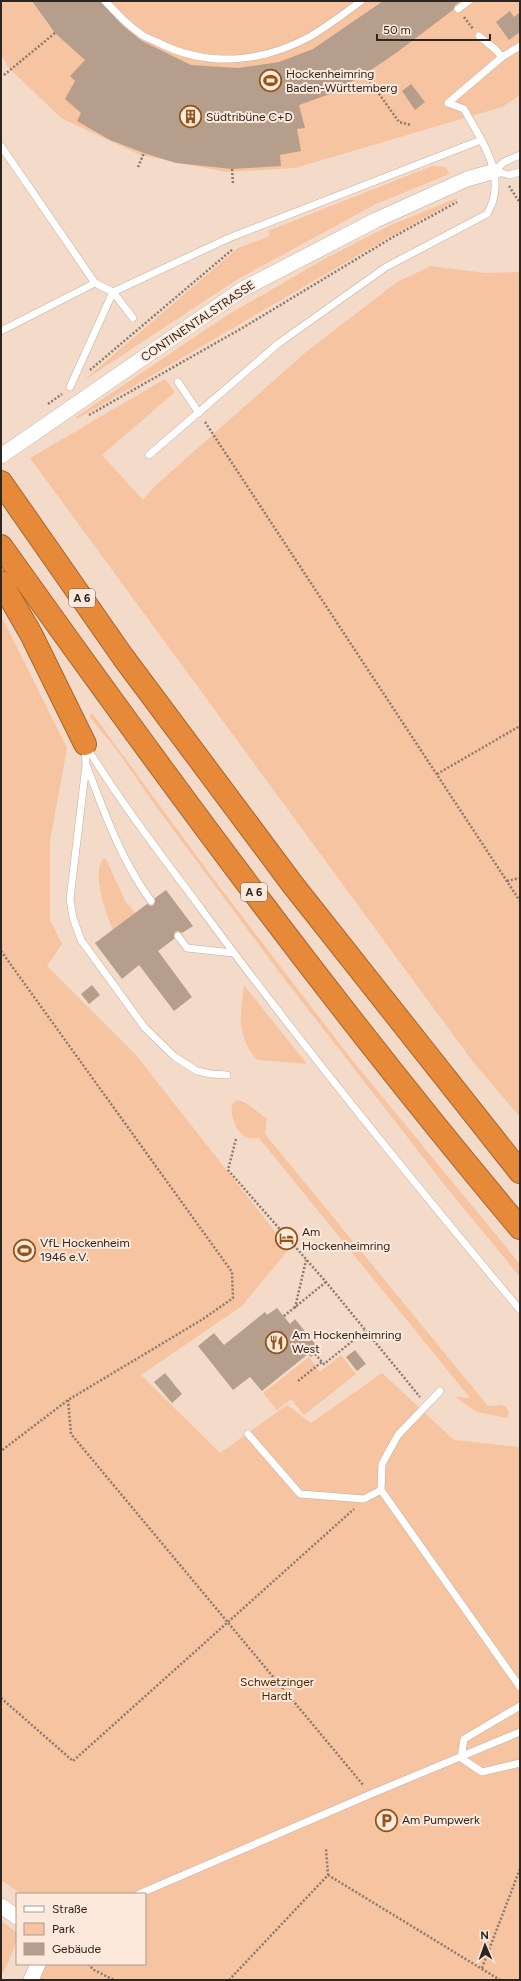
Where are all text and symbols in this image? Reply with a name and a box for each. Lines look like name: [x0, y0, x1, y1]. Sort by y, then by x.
scale bar: [377, 16, 490, 42]
text: 50 m: [383, 23, 411, 37]
place label: Hockenheimring Baden-Württemberg: [286, 67, 397, 95]
sports icon: Hockenheimring Baden-Württemberg: [258, 68, 284, 94]
building icon: Südtribüne C+D: [178, 104, 204, 130]
place label: Südtribüne C+D: [206, 110, 293, 124]
street label: CONTINENTALSTRASSE: [138, 278, 258, 364]
road number: A 6: [69, 589, 95, 607]
road number: A 6: [241, 883, 267, 901]
place label: Am Hockenheimring: [302, 1225, 390, 1253]
hotel icon: Am Hockenheimring: [274, 1226, 300, 1252]
place label: VfL Hockenheim 1946 e.V.: [40, 1236, 130, 1264]
sports icon: VfL Hockenheim 1946 e.V.: [11, 1237, 37, 1263]
place label: Am Hockenheimring West: [292, 1328, 402, 1356]
restaurant icon: Am Hockenheimring West: [263, 1329, 289, 1355]
park label: Schwetzinger Hardt: [240, 1675, 314, 1703]
parking icon: Am Pumpwerk: [373, 1807, 399, 1833]
place label: Am Pumpwerk: [402, 1813, 480, 1827]
legend: [16, 1893, 146, 1965]
text: Straße: [52, 1902, 88, 1916]
text: Park: [52, 1922, 75, 1936]
north arrow: [465, 1925, 505, 1965]
text: N: [480, 1929, 489, 1942]
text: Gebäude: [52, 1942, 102, 1956]

